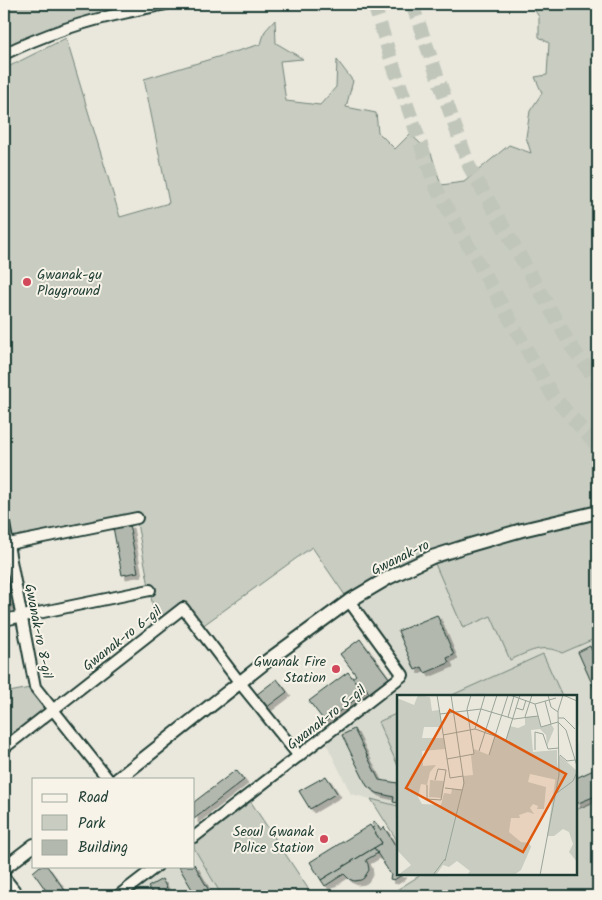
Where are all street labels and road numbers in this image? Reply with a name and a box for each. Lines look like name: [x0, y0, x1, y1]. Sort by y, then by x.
street label: Gwanak-ro: [368, 534, 433, 581]
street label: Gwanak-ro 8-gil: [18, 582, 58, 681]
street label: Gwanak-ro 6-gil: [78, 600, 168, 677]
street label: Gwanak-ro 5-gil: [282, 679, 371, 756]

